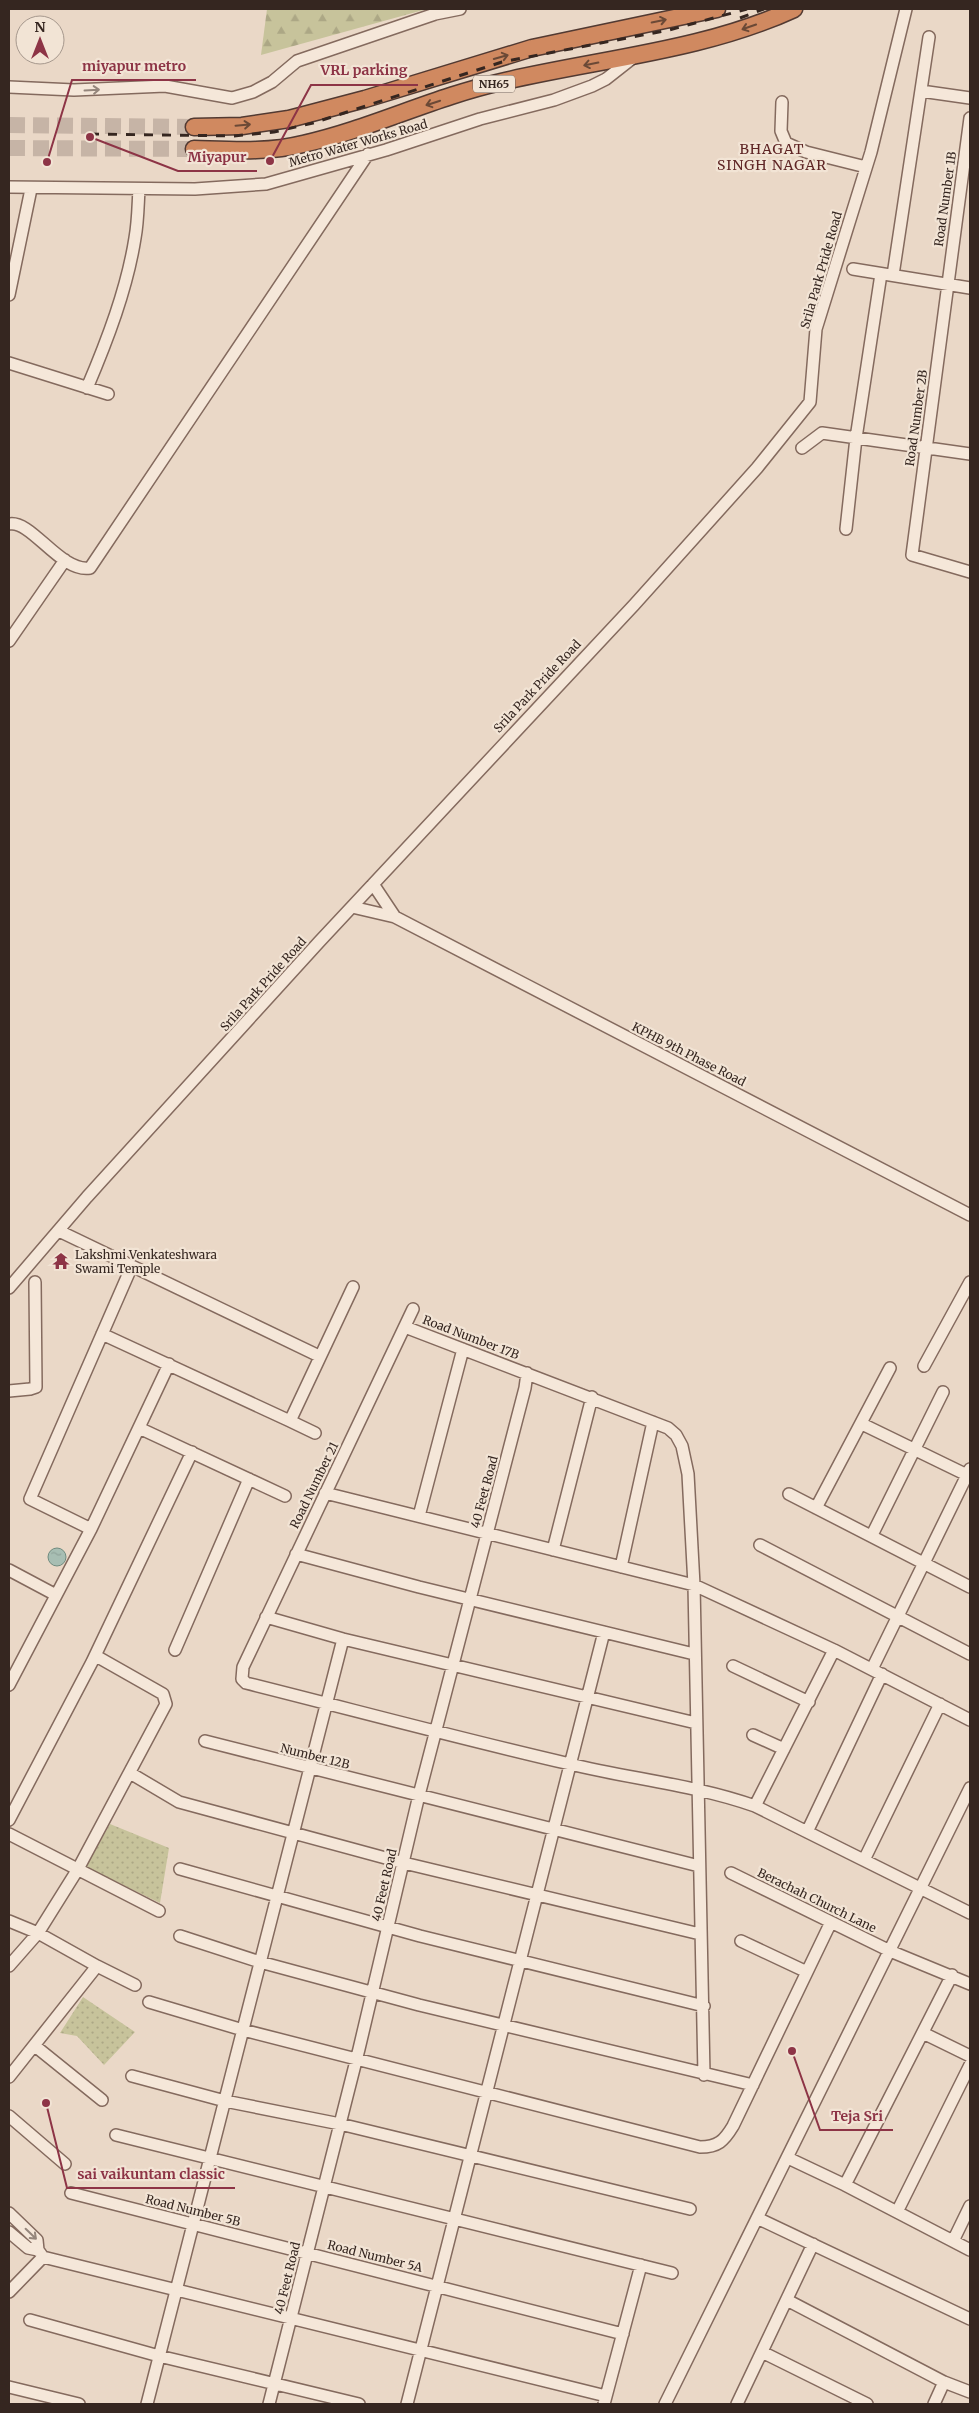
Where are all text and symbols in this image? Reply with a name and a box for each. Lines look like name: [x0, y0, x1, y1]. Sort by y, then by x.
north arrow: [15, 15, 65, 65]
one-way arrow: [651, 16, 667, 25]
text: N: [34, 18, 46, 36]
one-way arrow: [742, 23, 757, 32]
callout: miyapur metro: [72, 51, 196, 80]
one-way arrow: [492, 51, 508, 61]
callout: VRL parking: [311, 56, 418, 85]
text: miyapur metro: [82, 57, 186, 75]
one-way arrow: [583, 59, 599, 69]
text: VRL parking: [319, 61, 408, 79]
road number: NH65: [473, 76, 515, 92]
one-way arrow: [84, 85, 100, 94]
one-way arrow: [426, 99, 442, 109]
street label: Metro Water Works Road: [287, 116, 429, 170]
one-way arrow: [235, 121, 251, 130]
district label: BHAGAT SINGH NAGAR: [717, 140, 827, 174]
callout: Miyapur: [178, 142, 257, 171]
text: Miyapur: [188, 148, 247, 166]
street label: Road Number 1B: [931, 151, 959, 247]
street label: Srila Park Pride Road: [797, 210, 845, 330]
street label: Road Number 2B: [902, 369, 930, 467]
street label: Srila Park Pride Road: [490, 637, 584, 735]
street label: Srila Park Pride Road: [217, 934, 309, 1034]
street label: KPHB 9th Phase Road: [630, 1019, 748, 1089]
place label: Lakshmi Venkateshwara Swami Temple: [75, 1247, 218, 1276]
temple icon: Lakshmi Venkateshwara Swami Temple: [51, 1251, 71, 1271]
street label: Road Number 17B: [421, 1312, 521, 1362]
street label: Road Number 21: [287, 1439, 342, 1531]
street label: 40 Feet Road: [467, 1454, 501, 1530]
street label: Number 12B: [279, 1740, 351, 1772]
street label: 40 Feet Road: [368, 1847, 400, 1923]
street label: Berachah Church Lane: [755, 1865, 879, 1935]
callout: Teja Sri: [820, 2101, 893, 2130]
text: Teja Sri: [831, 2107, 883, 2125]
callout: sai vaikuntam classic: [67, 2159, 235, 2188]
text: sai vaikuntam classic: [77, 2165, 225, 2183]
street label: Road Number 5B: [144, 2191, 242, 2229]
one-way arrow: [24, 2228, 37, 2240]
street label: Road Number 5A: [326, 2237, 425, 2275]
street label: 40 Feet Road: [271, 2240, 303, 2316]

